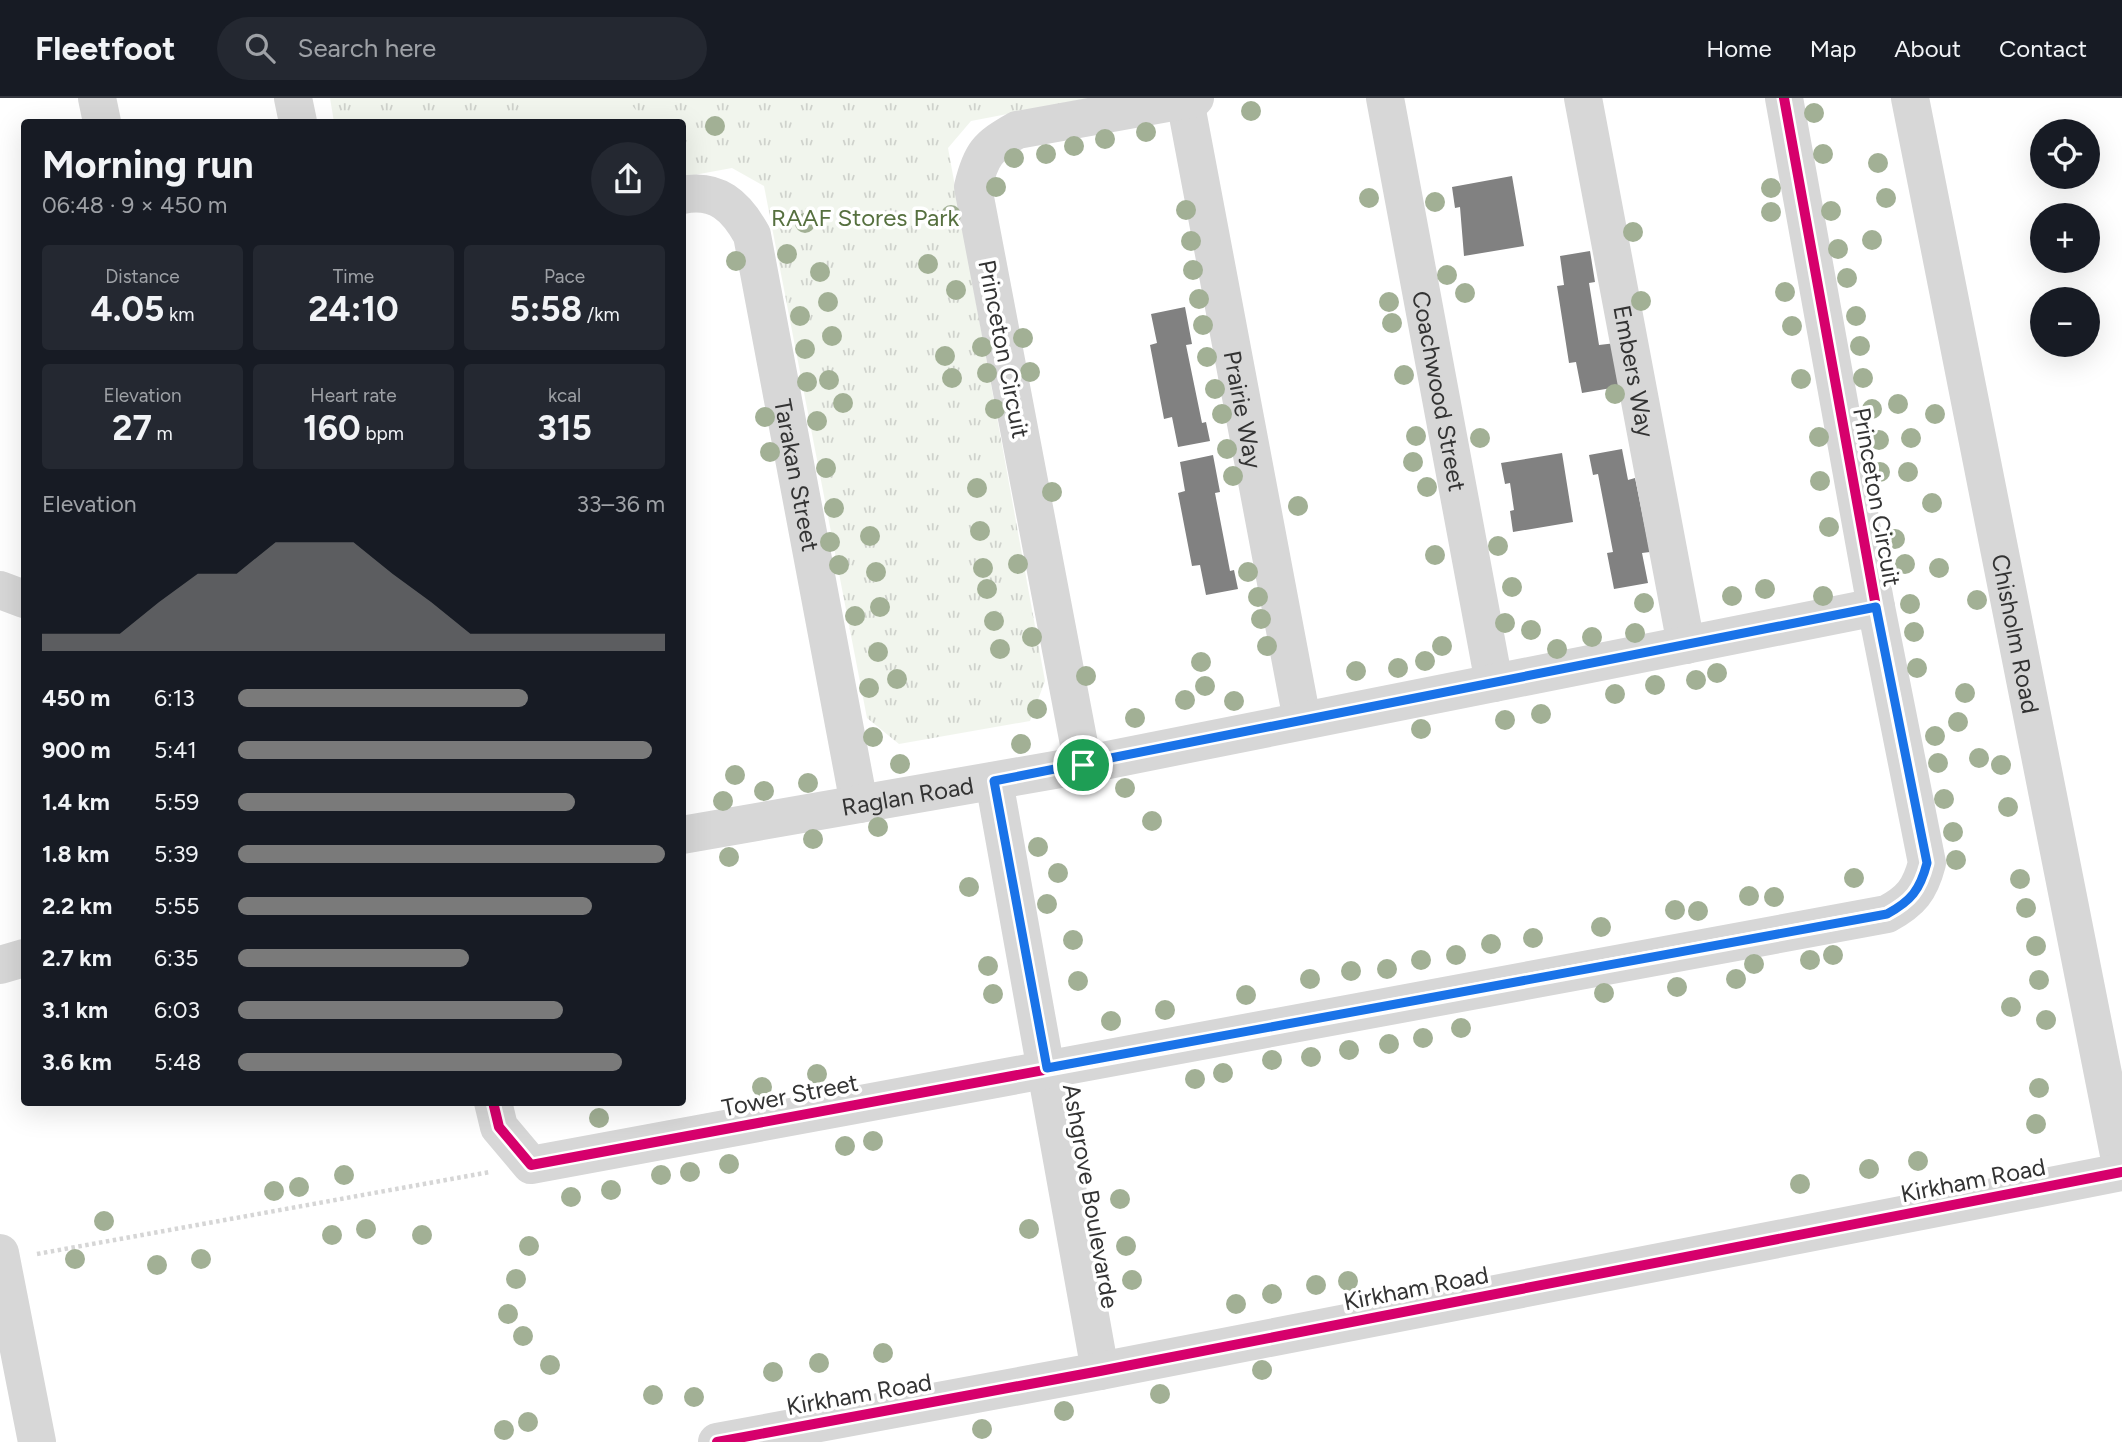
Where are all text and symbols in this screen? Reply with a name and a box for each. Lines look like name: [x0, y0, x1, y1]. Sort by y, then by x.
search box: [217, 17, 707, 80]
text: Fleetfoot: [35, 29, 175, 68]
icon: search: [241, 29, 279, 67]
text: Search here: [297, 32, 436, 64]
text: Home: [1706, 34, 1772, 63]
text: Map: [1810, 34, 1856, 63]
text: About: [1894, 34, 1961, 63]
text: Contact: [1999, 34, 2087, 63]
map controls: [2030, 119, 2100, 357]
button: locate: [2030, 119, 2100, 189]
text: Morning run: [42, 142, 254, 188]
button: share: [591, 142, 665, 216]
text: 06:48 · 9 × 450 m: [42, 191, 227, 219]
park label: RAAF Stores Park: [771, 203, 959, 232]
button: +: [2030, 203, 2100, 273]
street label: Princeton Circuit: [972, 257, 1036, 441]
text: Distance: [105, 265, 180, 288]
text: Time: [333, 265, 374, 288]
text: Pace: [544, 265, 585, 288]
button: −: [2030, 287, 2100, 357]
text: 4.05: [91, 288, 164, 330]
text: 24:10: [308, 288, 399, 330]
text: 5:58: [509, 288, 582, 330]
street label: Coachwood Street: [1407, 288, 1472, 494]
text: km: [164, 303, 194, 326]
text: /km: [582, 303, 620, 326]
street label: Embers Way: [1608, 303, 1661, 440]
street label: Prairie Way: [1218, 348, 1269, 471]
text: Elevation: [103, 384, 182, 407]
text: Heart rate: [310, 384, 397, 407]
text: kcal: [548, 384, 581, 407]
street label: Tarakan Street: [769, 396, 826, 554]
street label: Princeton Circuit: [1847, 405, 1907, 589]
text: 27: [112, 407, 152, 449]
text: 160: [303, 407, 361, 449]
text: 315: [537, 407, 592, 449]
text: m: [152, 422, 173, 445]
text: bpm: [361, 422, 404, 445]
text: Elevation: [42, 490, 137, 518]
text: 33–36 m: [577, 490, 665, 518]
street label: Chisholm Road: [1986, 551, 2046, 716]
text: 450 m: [42, 684, 110, 712]
text: 6:13: [154, 684, 195, 712]
pin: [1053, 735, 1113, 795]
text: 900 m: [42, 736, 111, 764]
text: 5:41: [154, 736, 197, 764]
icon: arrive: [1064, 746, 1102, 784]
street label: Raglan Road: [839, 770, 976, 821]
text: 1.4 km: [42, 788, 110, 816]
text: 5:59: [154, 788, 199, 816]
text: 1.8 km: [42, 840, 109, 868]
text: 5:39: [154, 840, 199, 868]
text: 2.2 km: [42, 892, 112, 920]
text: 5:55: [154, 892, 200, 920]
text: 2.7 km: [42, 944, 112, 972]
text: 6:35: [154, 944, 199, 972]
text: 3.1 km: [42, 996, 108, 1024]
text: 6:03: [154, 996, 200, 1024]
text: 3.6 km: [42, 1048, 112, 1076]
text: 5:48: [154, 1048, 201, 1076]
street label: Tower Street: [719, 1068, 861, 1122]
street label: Ashgrove Boulevarde: [1057, 1081, 1125, 1311]
street label: Kirkham Road: [1898, 1152, 2048, 1208]
street label: Kirkham Road: [1341, 1260, 1491, 1316]
street label: Kirkham Road: [784, 1367, 934, 1421]

